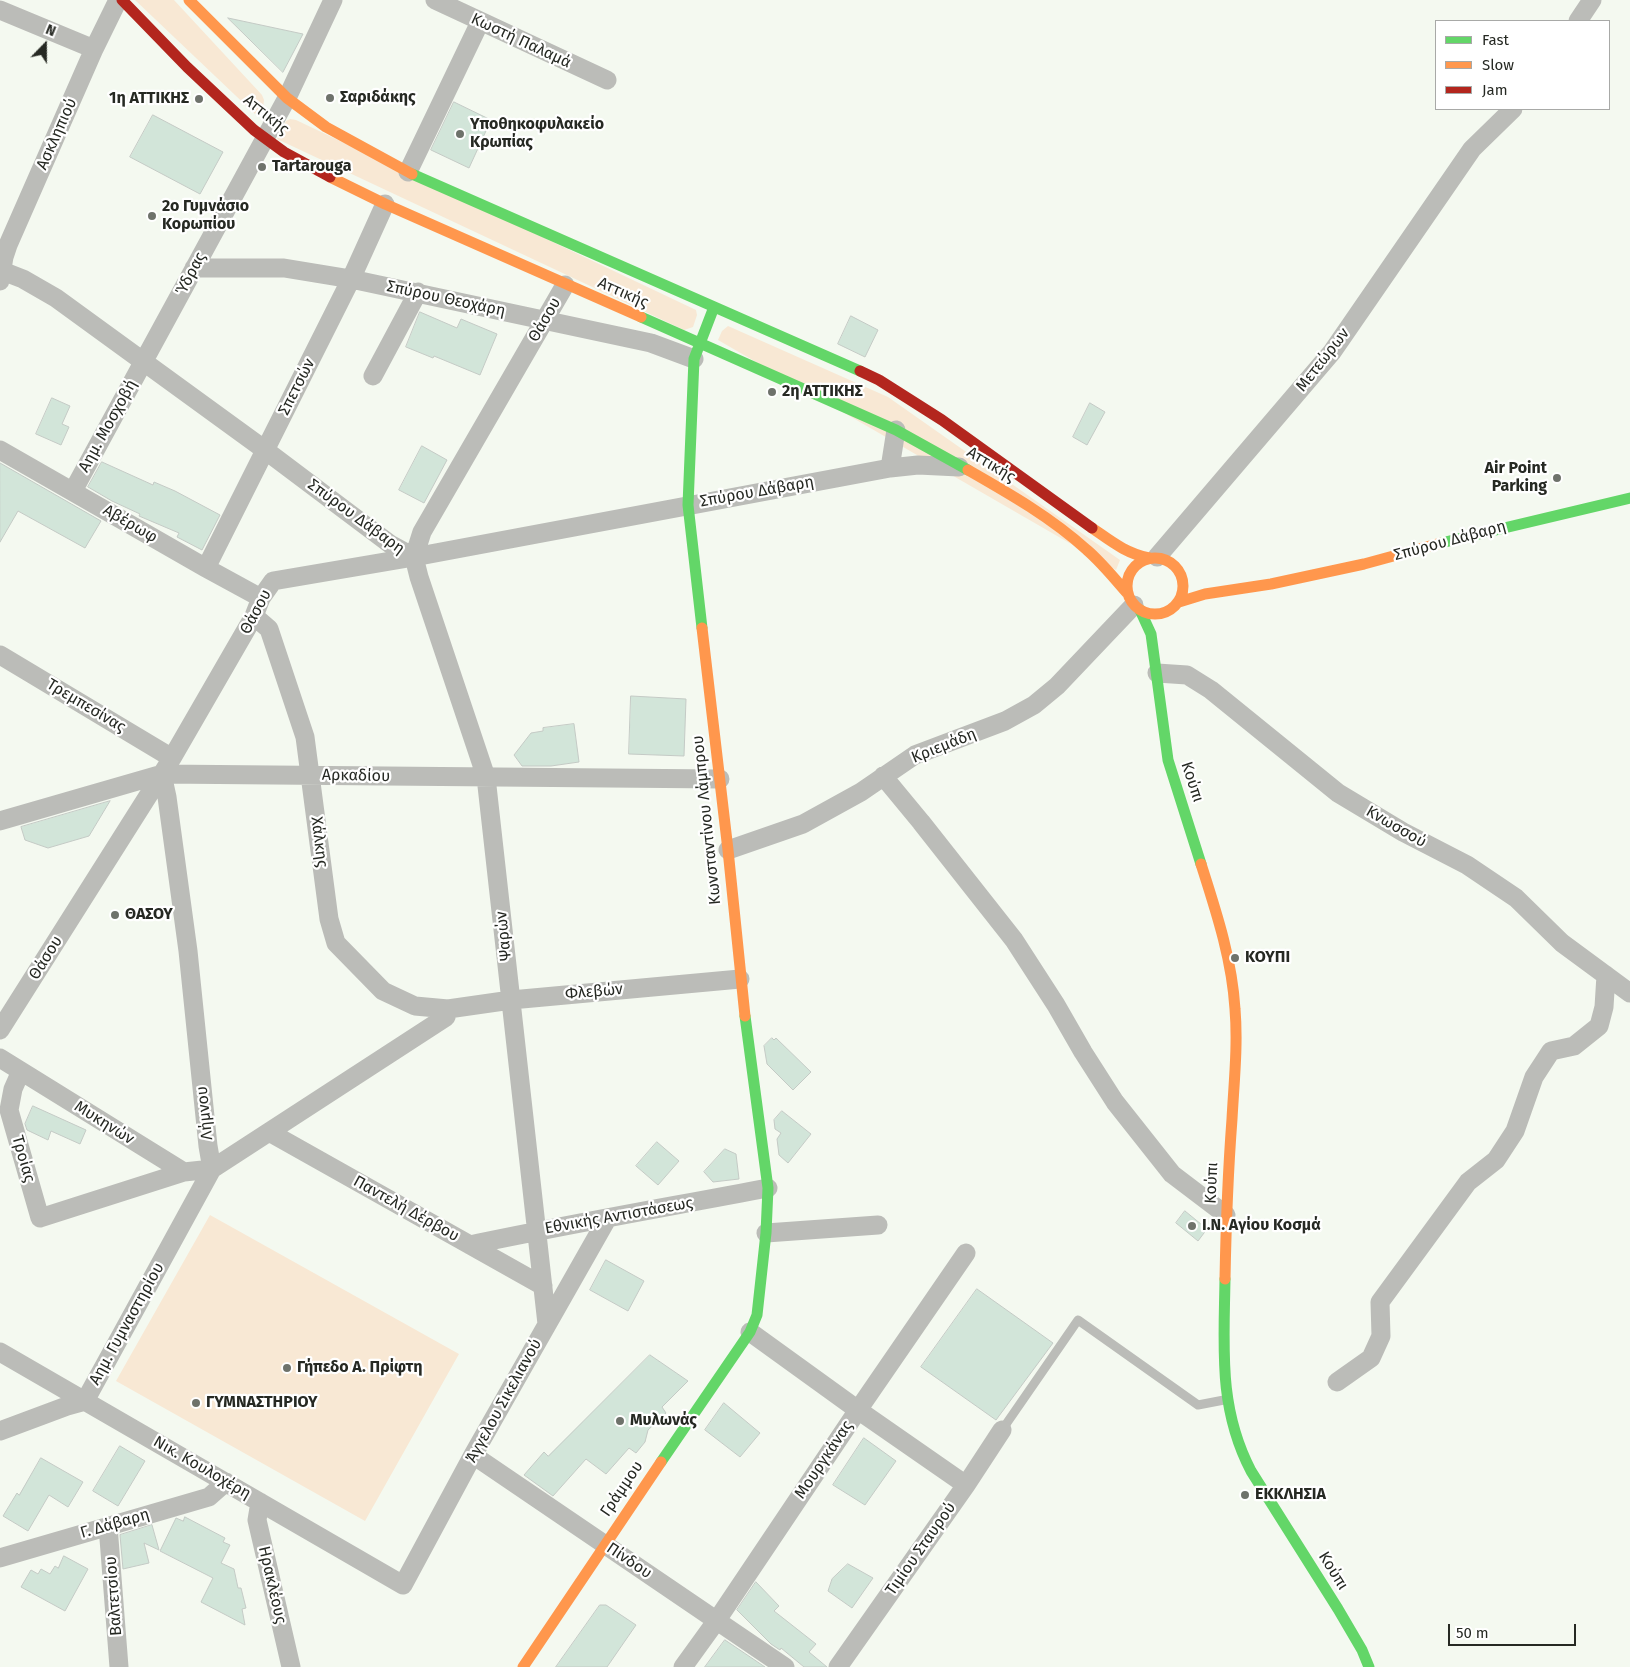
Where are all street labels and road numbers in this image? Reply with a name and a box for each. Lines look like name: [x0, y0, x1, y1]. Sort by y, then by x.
street label: Κωστή Παλαμά: [468, 9, 574, 73]
street label: Αττικής: [239, 91, 293, 139]
street label: Ασκληπιού: [33, 95, 81, 173]
street label: Ύδρας: [172, 249, 210, 299]
street label: Αττικής: [595, 273, 651, 313]
street label: Σπύρου Θεοχάρη: [385, 277, 507, 321]
street label: Θάσου: [525, 294, 565, 346]
street label: Μετεώρων: [1292, 324, 1354, 396]
street label: Σπετσών: [275, 355, 319, 419]
street label: Αημ. Μοσχοβή: [75, 376, 141, 476]
street label: Αττικής: [963, 443, 1019, 487]
street label: Σπύρου Δάβαρη: [699, 473, 815, 511]
street label: Σπύρου Δάβαρη: [304, 475, 408, 559]
street label: Αβέρωφ: [99, 501, 161, 547]
street label: Σπύρου Δάβαρη: [1392, 517, 1508, 565]
street label: Θάσου: [236, 586, 276, 638]
street label: Τρεμπεσίνας: [43, 675, 129, 737]
street label: Κριεμάδη: [909, 724, 979, 768]
street label: Κωνσταντίνου Λάμπρου: [689, 734, 725, 906]
street label: Κούπι: [1176, 759, 1208, 805]
street label: Αρκαδίου: [322, 766, 390, 786]
street label: Κνωσσού: [1362, 802, 1430, 852]
street label: Χάλκης: [306, 816, 332, 868]
street label: Ψαρών: [492, 910, 516, 962]
street label: Θάσου: [25, 932, 67, 984]
street label: Φλεβών: [564, 980, 624, 1004]
street label: Λήμνου: [193, 1085, 217, 1141]
street label: Μυκηνών: [70, 1097, 138, 1149]
street label: Τροίας: [7, 1133, 39, 1185]
street label: Κούπι: [1201, 1162, 1223, 1204]
street label: Παντελή Δέρβου: [350, 1172, 462, 1246]
street label: Εθνικής Αντιστάσεως: [543, 1194, 695, 1238]
street label: Αημ. Γυμναστηρίου: [85, 1260, 169, 1388]
street label: Άγγελου Σικελιανού: [462, 1336, 546, 1466]
street label: Μουργκάνας: [791, 1417, 857, 1503]
street label: Νικ. Κουλοχέρη: [150, 1432, 254, 1504]
street label: Γράμμου: [596, 1458, 648, 1520]
street label: Τιμίου Σταυρού: [882, 1499, 960, 1599]
street label: Γ. Δάβαρη: [78, 1505, 152, 1543]
street label: Πίνδου: [603, 1539, 655, 1583]
street label: Ηρακλέους: [254, 1544, 290, 1626]
street label: Κούπι: [1314, 1548, 1352, 1594]
street label: Βαλτετσίου: [102, 1555, 126, 1637]

